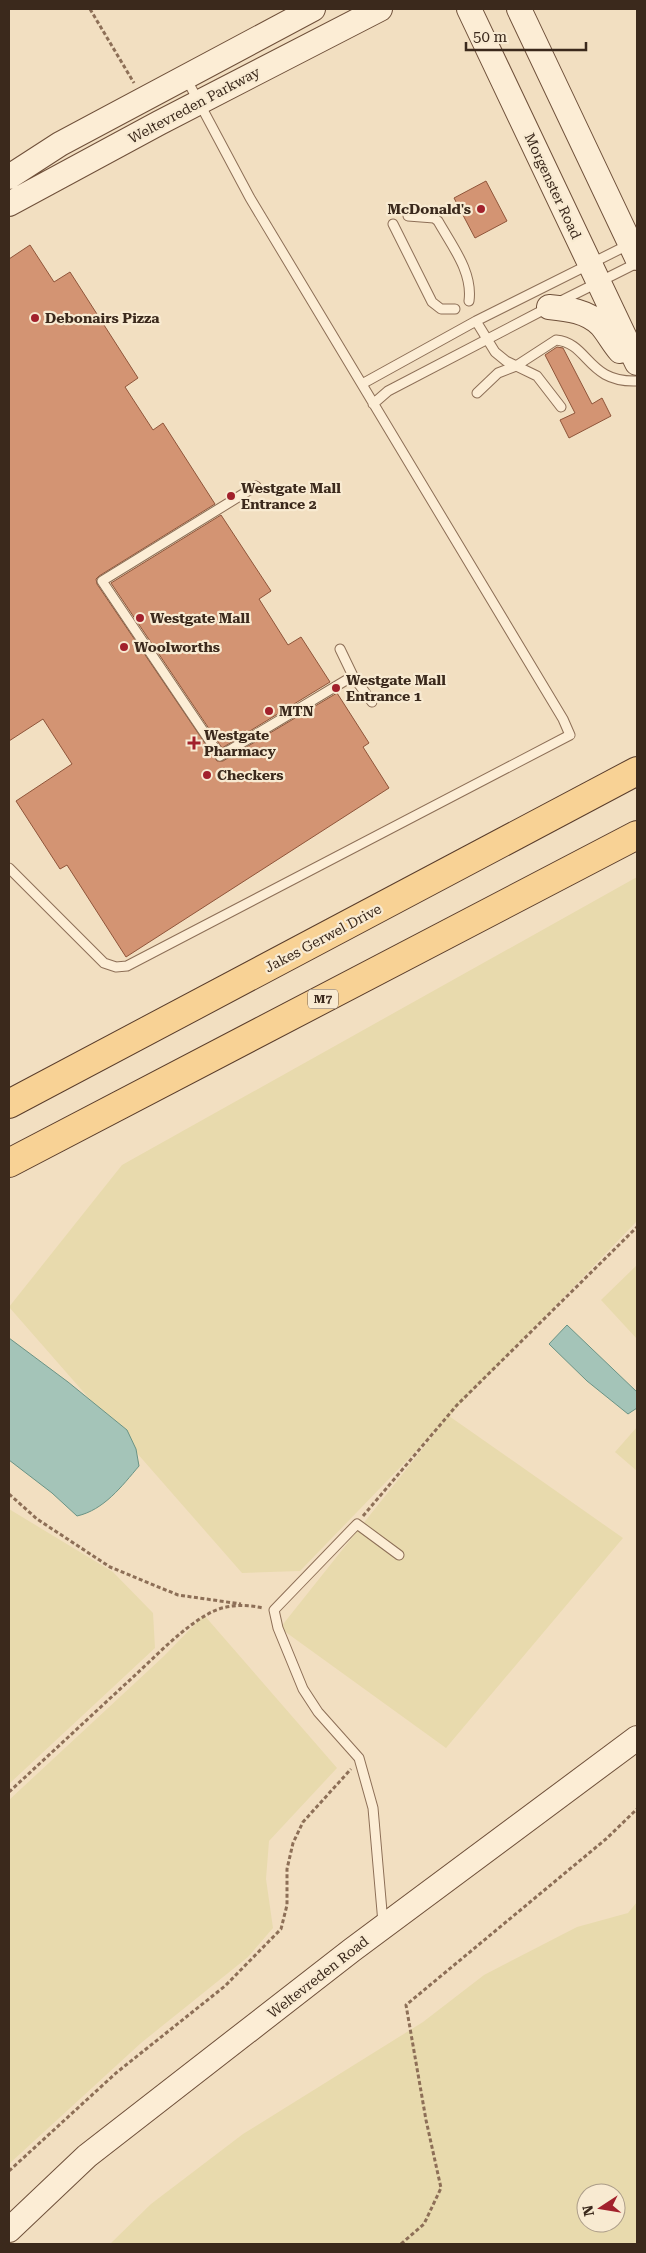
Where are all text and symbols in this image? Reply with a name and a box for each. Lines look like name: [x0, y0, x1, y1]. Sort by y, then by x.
scale bar: [466, 20, 586, 52]
text: 50 m: [473, 28, 508, 46]
street label: Weltevreden Parkway: [126, 63, 263, 146]
street label: Morgenster Road: [521, 131, 585, 241]
place label: McDonald's: [388, 201, 471, 217]
marker: McDonald's: [475, 203, 487, 215]
place label: Debonairs Pizza: [45, 310, 160, 326]
marker: Debonairs Pizza: [29, 312, 41, 324]
place label: Westgate Mall Entrance 2: [241, 480, 341, 512]
marker: Westgate Mall Entrance 2: [225, 490, 237, 502]
place label: Westgate Mall: [150, 610, 250, 626]
marker: Westgate Mall: [134, 612, 146, 624]
place label: Woolworths: [134, 639, 220, 655]
marker: Woolworths: [118, 641, 130, 653]
place label: Westgate Mall Entrance 1: [346, 672, 446, 704]
marker: Westgate Mall Entrance 1: [330, 682, 342, 694]
place label: MTN: [279, 703, 314, 719]
marker: MTN: [263, 705, 275, 717]
place label: Westgate Pharmacy: [204, 727, 276, 759]
marker: Westgate Pharmacy: [188, 737, 200, 749]
place label: Checkers: [217, 767, 284, 783]
marker: Checkers: [201, 769, 213, 781]
street label: Jakes Gerwel Drive: [262, 900, 384, 975]
road number: M7: [308, 990, 338, 1009]
street label: Weltevreden Road: [265, 1933, 371, 2021]
north arrow: [576, 2183, 626, 2233]
text: N: [579, 2204, 597, 2218]

